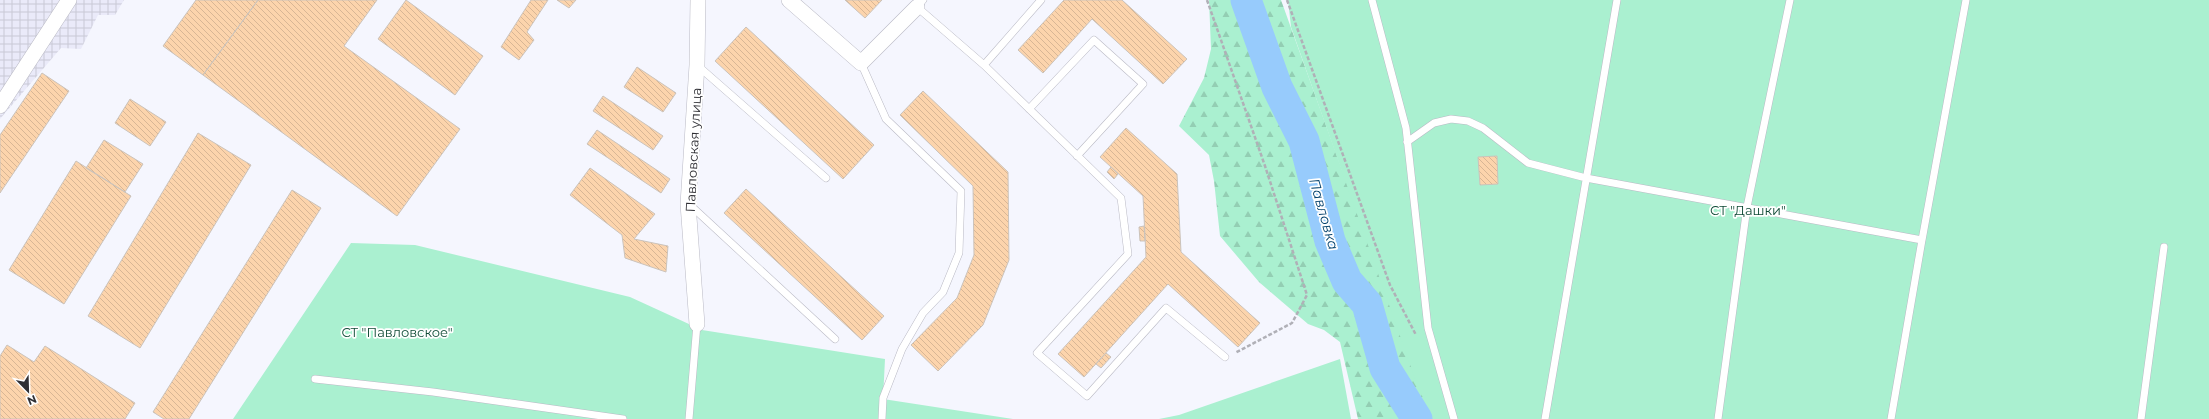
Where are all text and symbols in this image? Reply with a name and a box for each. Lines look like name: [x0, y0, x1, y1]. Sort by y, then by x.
street label: Павловская улица: [682, 87, 704, 213]
water label: Павловка: [1305, 176, 1343, 252]
park label: СТ "Дашки": [1710, 202, 1786, 218]
park label: СТ "Павловское": [341, 324, 453, 340]
north arrow: [8, 371, 48, 411]
text: N: [25, 392, 39, 408]

